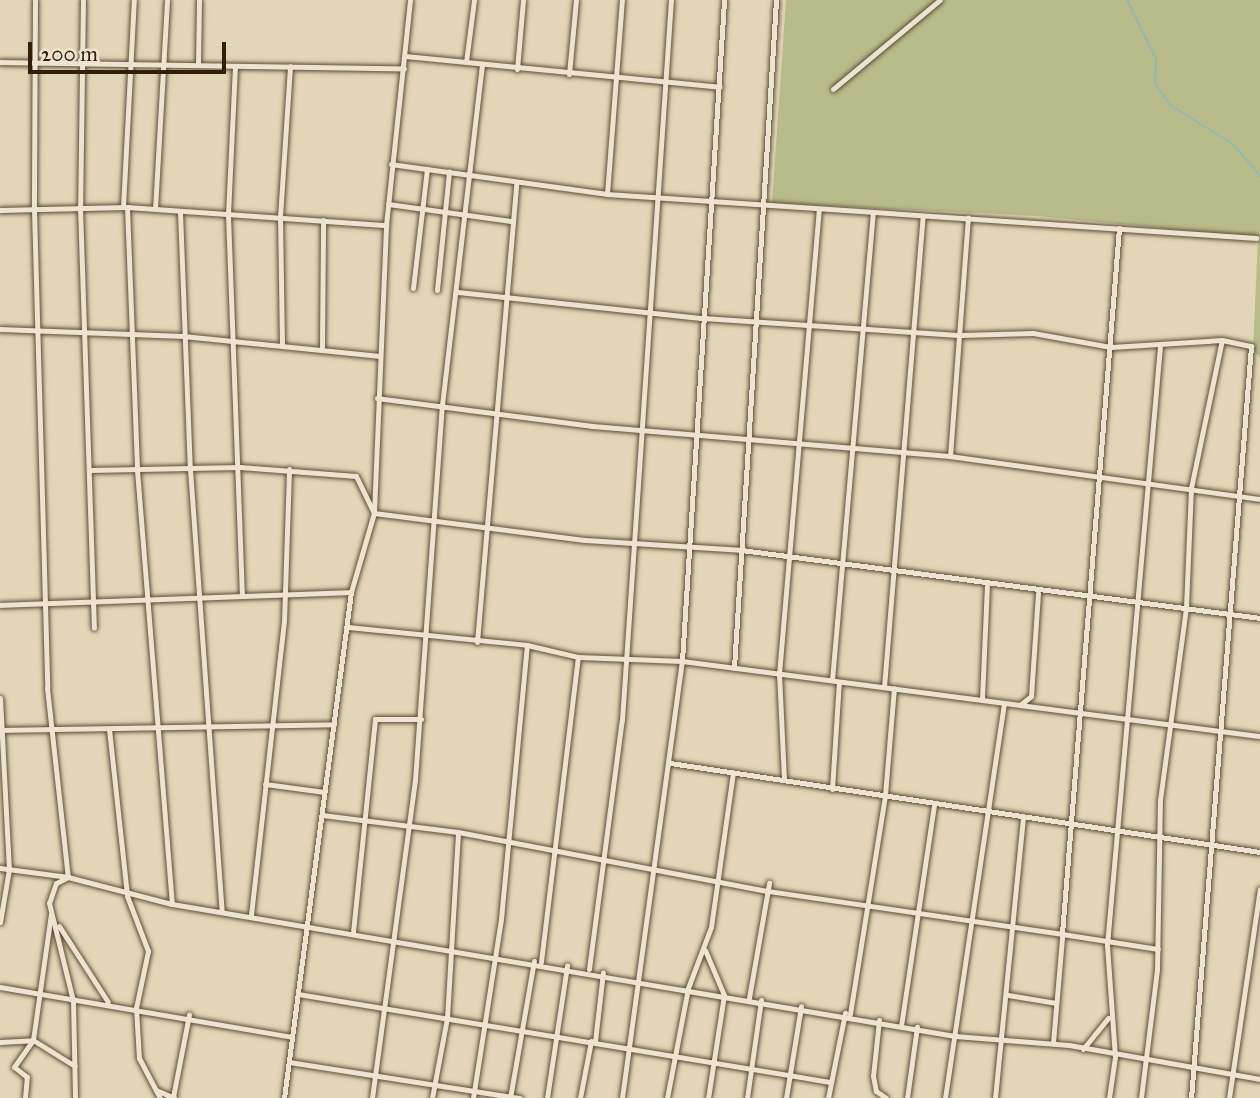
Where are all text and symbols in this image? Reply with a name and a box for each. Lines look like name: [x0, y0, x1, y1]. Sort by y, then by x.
scale bar: [32, 28, 229, 72]
text: 200 m: [41, 41, 98, 67]

